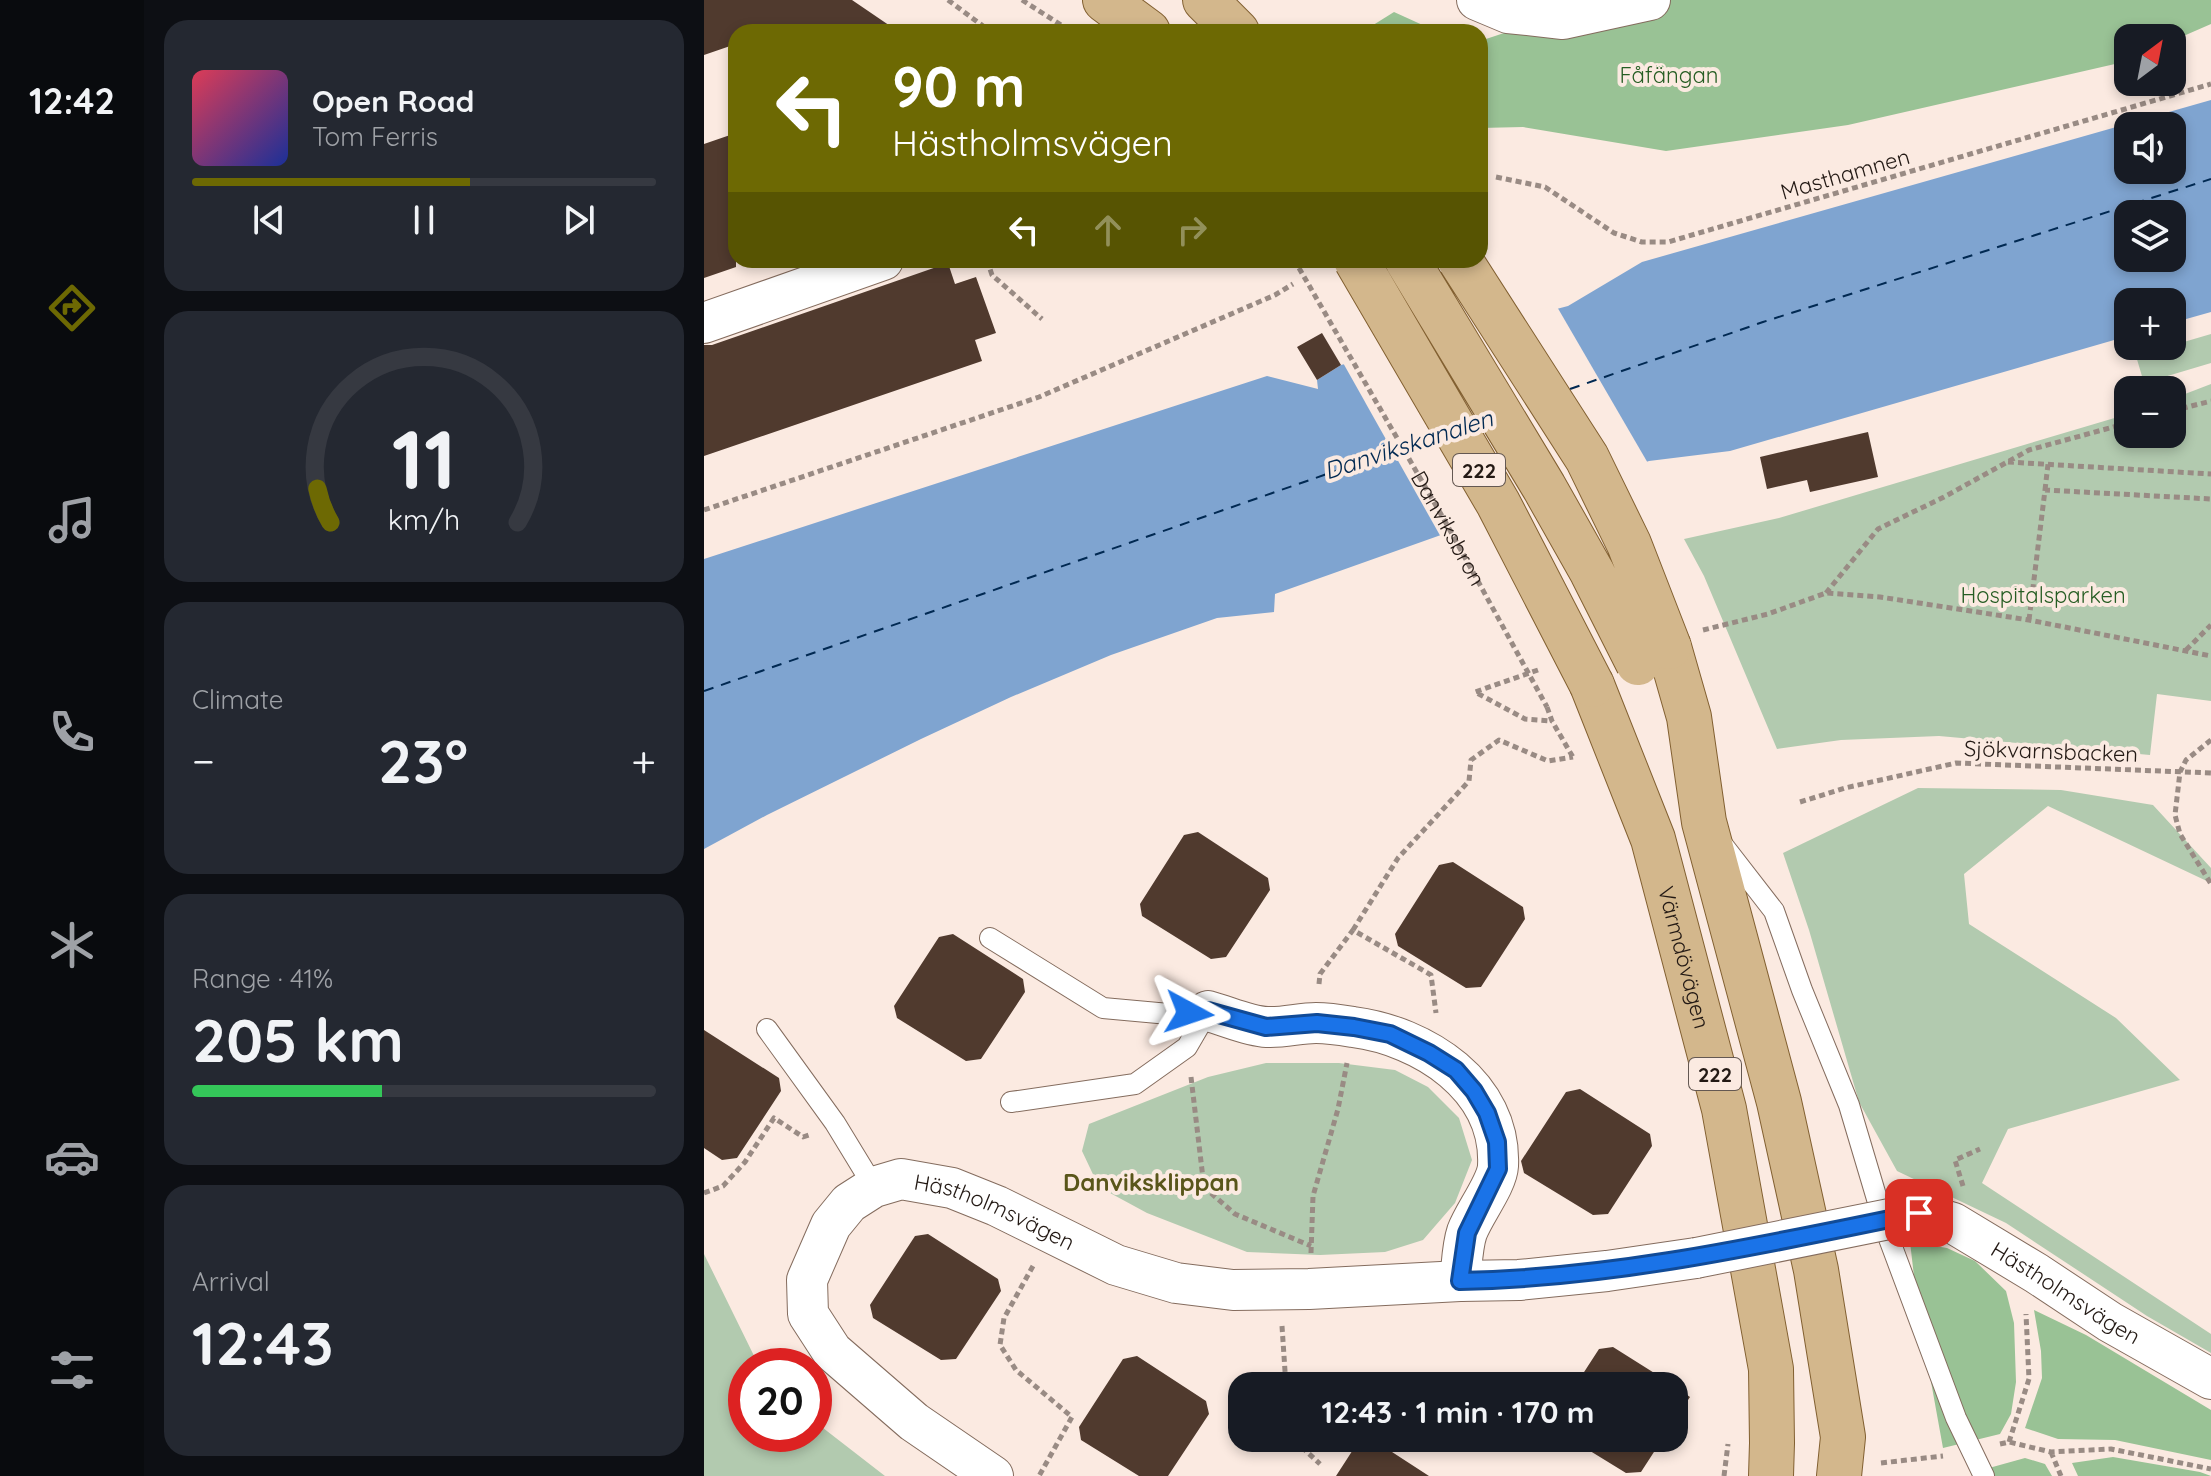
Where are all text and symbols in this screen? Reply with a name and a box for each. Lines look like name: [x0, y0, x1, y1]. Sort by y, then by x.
north arrow: [2114, 24, 2186, 96]
map controls: [2114, 24, 2186, 448]
text: 90 m: [892, 51, 1026, 121]
icon: left: [760, 56, 864, 160]
park label: Fåfängan: [1620, 61, 1718, 89]
text: 12:42: [29, 78, 115, 123]
text: Open Road: [312, 82, 474, 120]
button: sound: [2114, 112, 2186, 184]
text: Tom Ferris: [312, 120, 438, 153]
text: Hästholmsvägen: [892, 120, 1173, 165]
street label: Masthamnen: [1777, 142, 1913, 206]
icon: previous: [247, 198, 291, 242]
icon: pause: [402, 198, 446, 242]
icon: next: [557, 198, 601, 242]
button: layers: [2114, 200, 2186, 272]
icon: left: [1002, 208, 1046, 252]
icon: ahead: [1086, 208, 1130, 252]
icon: right: [1170, 208, 1214, 252]
icon: directions: [44, 280, 100, 336]
button: +: [2114, 288, 2186, 360]
button: −: [2114, 376, 2186, 448]
water label: Danvikskanalen: [1320, 402, 1497, 485]
text: 11: [392, 405, 456, 509]
road number: 222: [1453, 454, 1505, 486]
street label: Danviksbron: [1405, 466, 1492, 591]
icon: music: [44, 492, 100, 548]
text: km/h: [388, 501, 460, 537]
park label: Hospitalsparken: [1960, 581, 2126, 609]
text: Climate: [192, 683, 283, 716]
icon: phone: [44, 704, 100, 760]
text: 23°: [378, 723, 468, 798]
text: −: [192, 733, 215, 788]
text: +: [631, 733, 656, 788]
street label: Sjökvarnsbacken: [1963, 734, 2139, 768]
street label: Värmdövägen: [1652, 883, 1716, 1032]
icon: climate: [44, 917, 100, 973]
text: Range · 41%: [192, 962, 333, 995]
position arrow: [1147, 971, 1231, 1055]
text: 205 km: [192, 1002, 404, 1077]
road number: 222: [1689, 1058, 1741, 1090]
icon: car: [44, 1129, 100, 1185]
district label: Danviksklippan: [1063, 1167, 1239, 1197]
street label: Hästholmsvägen: [912, 1168, 1079, 1256]
pin: [1885, 1179, 1953, 1247]
icon: arrive: [1897, 1191, 1941, 1235]
street label: Hästholmsvägen: [1986, 1235, 2145, 1350]
text: Arrival: [192, 1265, 270, 1298]
text: 12:43: [192, 1305, 333, 1380]
icon: filters: [44, 1342, 100, 1398]
speed limit sign: 20: [728, 1348, 832, 1452]
text: 12:43 · 1 min · 170 m: [1322, 1393, 1594, 1431]

